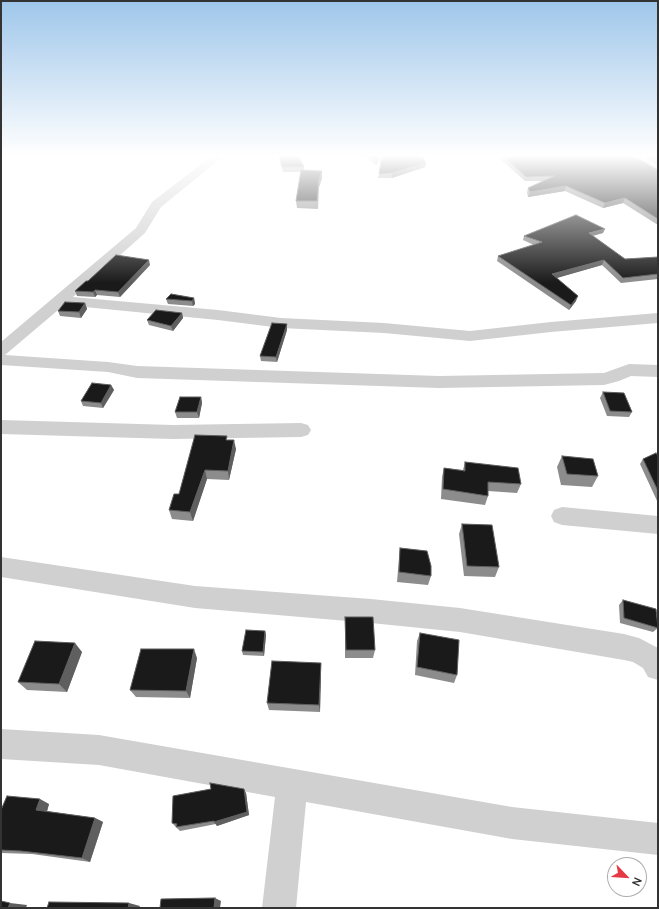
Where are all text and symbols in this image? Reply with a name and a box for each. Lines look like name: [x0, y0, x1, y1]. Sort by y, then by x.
north arrow: [607, 857, 647, 897]
text: N: [629, 875, 646, 889]

